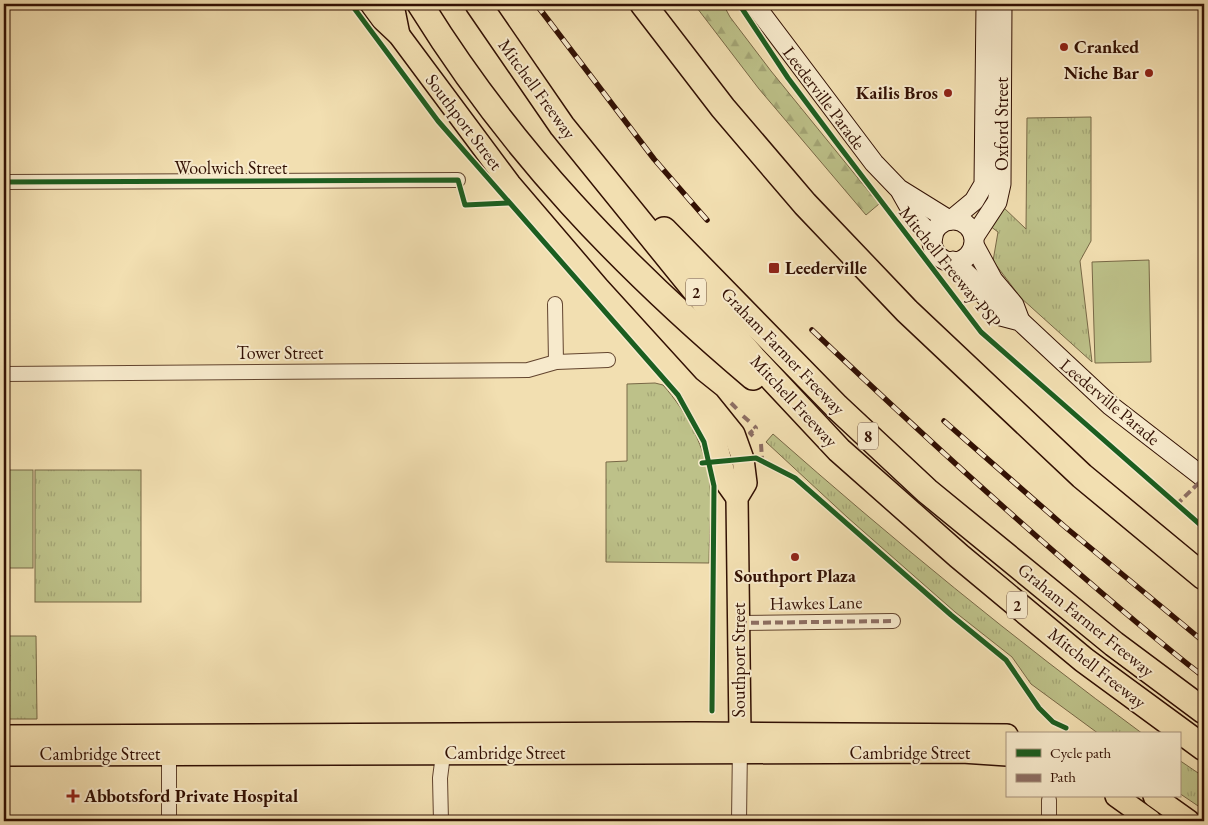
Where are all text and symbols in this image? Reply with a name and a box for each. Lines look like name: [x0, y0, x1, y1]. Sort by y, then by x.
street label: Mitchell Freeway: [493, 34, 582, 143]
place label: Cranked: [1074, 35, 1139, 58]
street label: Leederville Parade: [778, 41, 871, 154]
marker: Cranked: [1058, 41, 1070, 53]
place label: Niche Bar: [1064, 61, 1140, 84]
marker: Niche Bar: [1143, 67, 1155, 79]
street label: Southport Street: [421, 69, 508, 175]
street label: Oxford Street: [990, 77, 1013, 171]
place label: Kailis Bros: [856, 81, 938, 104]
marker: Kailis Bros: [942, 87, 954, 99]
street label: Woolwich Street: [174, 156, 288, 179]
street label: Mitchell Freeway PSP: [894, 201, 1007, 332]
place label: Leederville: [785, 256, 867, 279]
marker: Leederville: [767, 261, 781, 275]
road number: 2: [686, 278, 706, 306]
street label: Graham Farmer Freeway: [716, 282, 850, 419]
street label: Tower Street: [237, 341, 324, 364]
street label: Mitchell Freeway: [746, 350, 843, 452]
street label: Leederville Parade: [1056, 353, 1165, 450]
road number: 8: [858, 422, 878, 450]
marker: Southport Plaza: [789, 551, 801, 563]
street label: Graham Farmer Freeway: [1013, 558, 1159, 682]
place label: Southport Plaza: [734, 564, 856, 587]
street label: Hawkes Lane: [769, 590, 863, 615]
road number: 2: [1007, 592, 1027, 618]
street label: Southport Street: [727, 602, 750, 717]
street label: Mitchell Freeway: [1044, 622, 1151, 713]
legend: [1006, 732, 1180, 798]
street label: Cambridge Street: [445, 741, 566, 764]
street label: Cambridge Street: [850, 741, 971, 764]
street label: Cambridge Street: [40, 742, 161, 765]
text: Cycle path: [1050, 743, 1112, 762]
text: Path: [1050, 767, 1076, 786]
place label: Abbotsford Private Hospital: [83, 784, 298, 807]
marker: Abbotsford Private Hospital: [66, 789, 80, 803]

